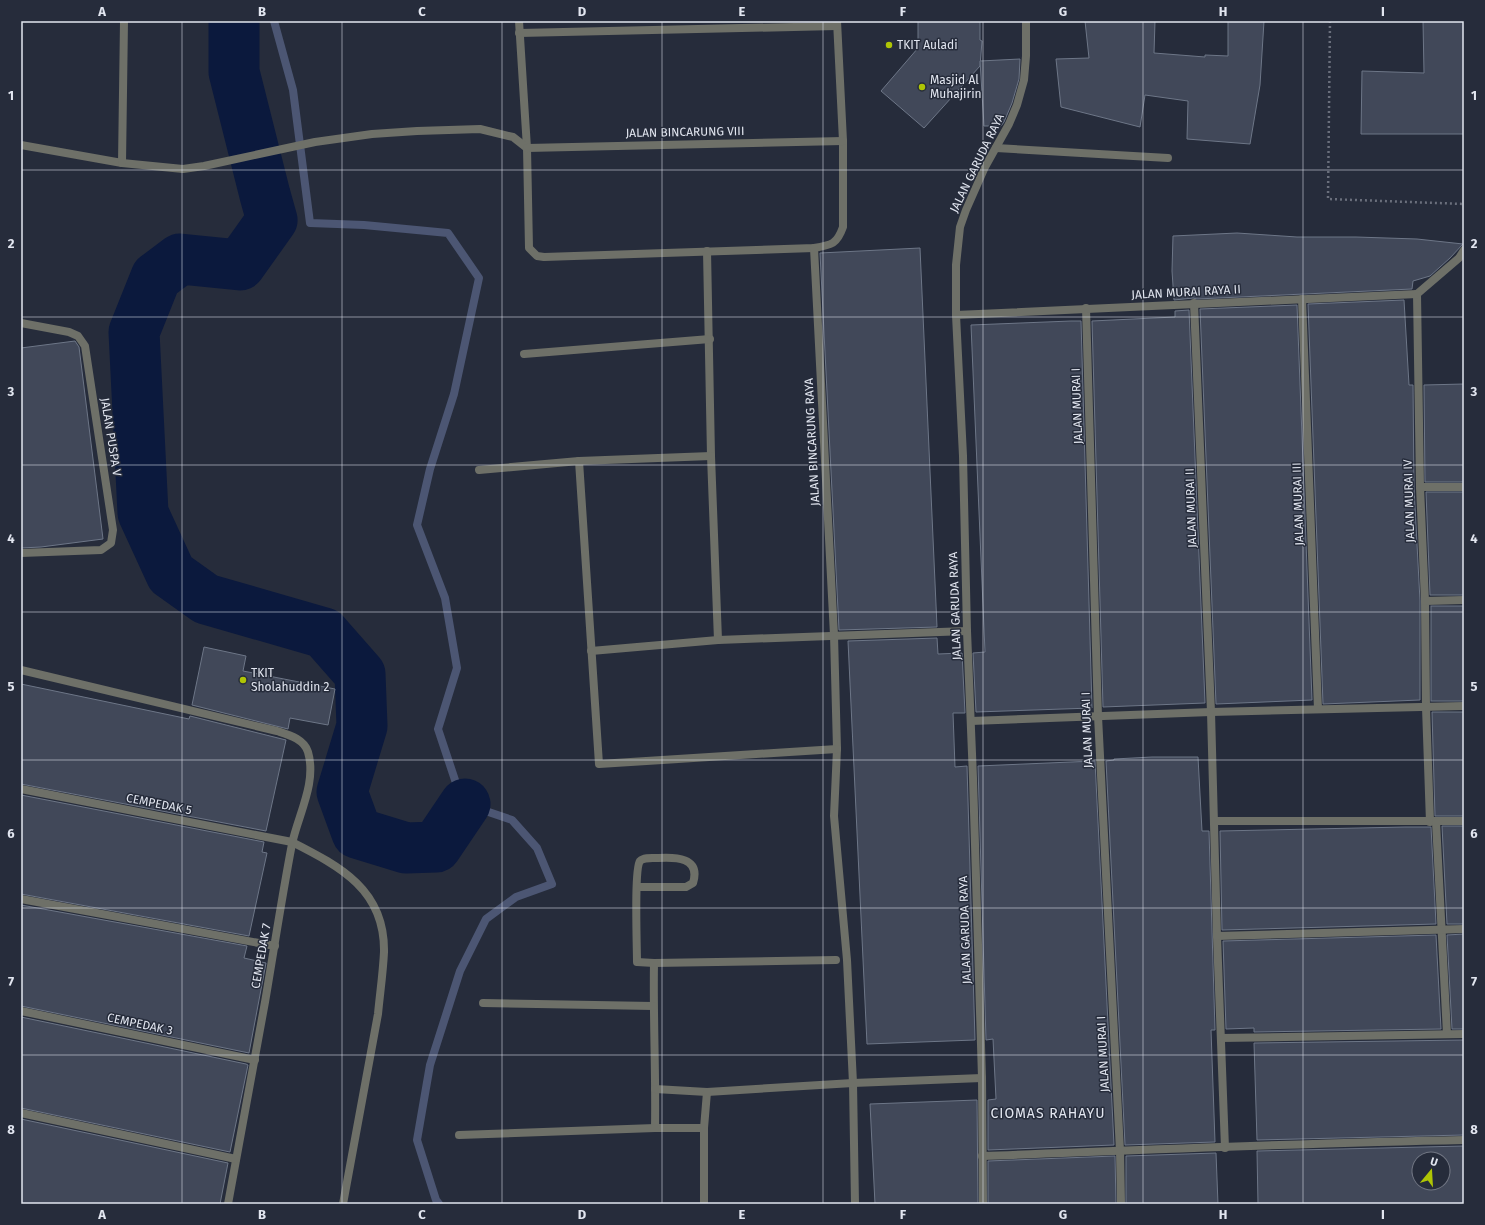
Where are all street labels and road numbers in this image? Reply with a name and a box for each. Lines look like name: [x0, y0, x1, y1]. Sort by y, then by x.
street label: JALAN GARUDA RAYA: [947, 111, 1007, 215]
street label: JALAN BINCARUNG VIII: [626, 124, 744, 140]
street label: JALAN MURAI RAYA II: [1131, 282, 1241, 302]
street label: JALAN MURAI I: [1069, 368, 1085, 444]
street label: JALAN BINCARUNG RAYA: [802, 378, 822, 506]
street label: JALAN PUSPA V: [98, 397, 124, 477]
street label: JALAN MURAI IV: [1401, 459, 1417, 543]
street label: JALAN MURAI III: [1290, 462, 1306, 546]
street label: JALAN MURAI II: [1183, 468, 1199, 548]
street label: JALAN GARUDA RAYA: [946, 551, 964, 660]
street label: JALAN MURAI I: [1079, 692, 1095, 768]
street label: CEMPEDAK 5: [125, 791, 193, 817]
street label: JALAN GARUDA RAYA: [956, 875, 974, 984]
street label: CEMPEDAK 7: [248, 922, 274, 990]
street label: CEMPEDAK 3: [106, 1010, 174, 1038]
street label: JALAN MURAI I: [1094, 1015, 1112, 1093]

